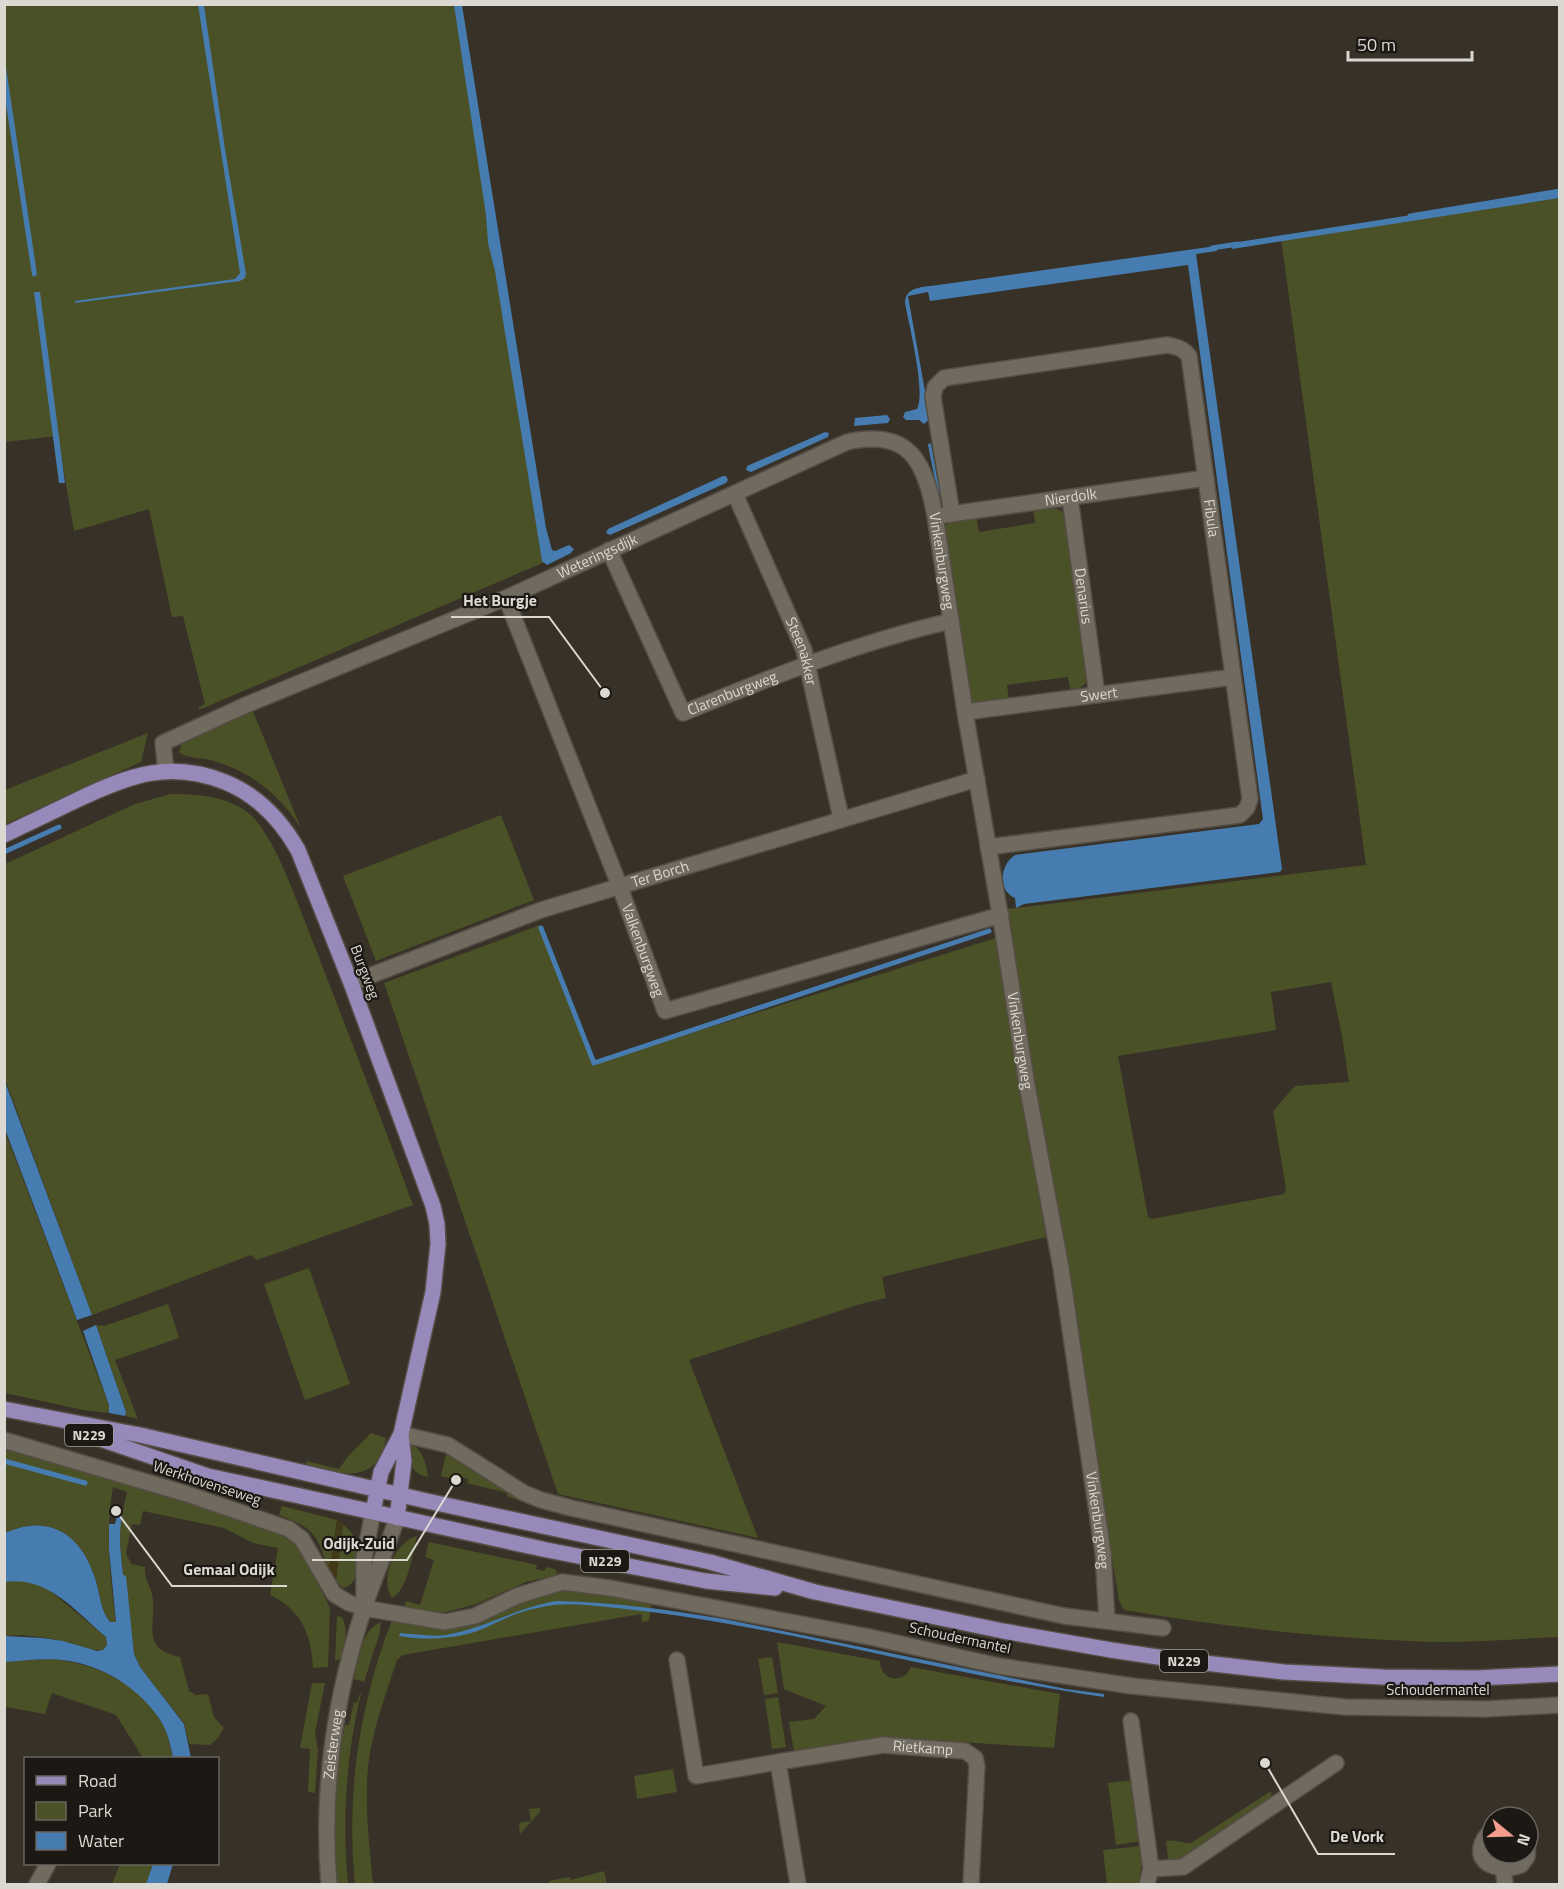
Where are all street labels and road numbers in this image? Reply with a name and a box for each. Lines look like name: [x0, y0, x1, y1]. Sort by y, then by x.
street label: Nierdolk: [1043, 482, 1098, 512]
street label: Fibula: [1198, 498, 1226, 539]
street label: Vinkenburgweg: [924, 511, 961, 611]
street label: Weteringsdijk: [553, 527, 641, 584]
street label: Denarius: [1069, 567, 1099, 625]
street label: Steenakker: [780, 613, 823, 687]
street label: Clarenburgweg: [683, 664, 781, 721]
street label: Swert: [1079, 680, 1120, 708]
street label: Ter Borch: [628, 854, 692, 893]
street label: Valkenburgweg: [616, 900, 671, 1000]
street label: Burgweg: [345, 941, 386, 1003]
street label: Vinkenburgweg: [1002, 990, 1040, 1091]
road number: N229: [65, 1424, 113, 1446]
street label: Werkhovenseweg: [150, 1454, 265, 1511]
street label: Vinkenburgweg: [1080, 1470, 1116, 1570]
road number: N229: [581, 1550, 629, 1572]
street label: Schoudermantel: [907, 1615, 1013, 1660]
road number: N229: [1160, 1650, 1208, 1672]
street label: Schoudermantel: [1386, 1678, 1490, 1701]
street label: Zeisterweg: [317, 1707, 349, 1780]
street label: Rietkamp: [892, 1734, 954, 1761]

